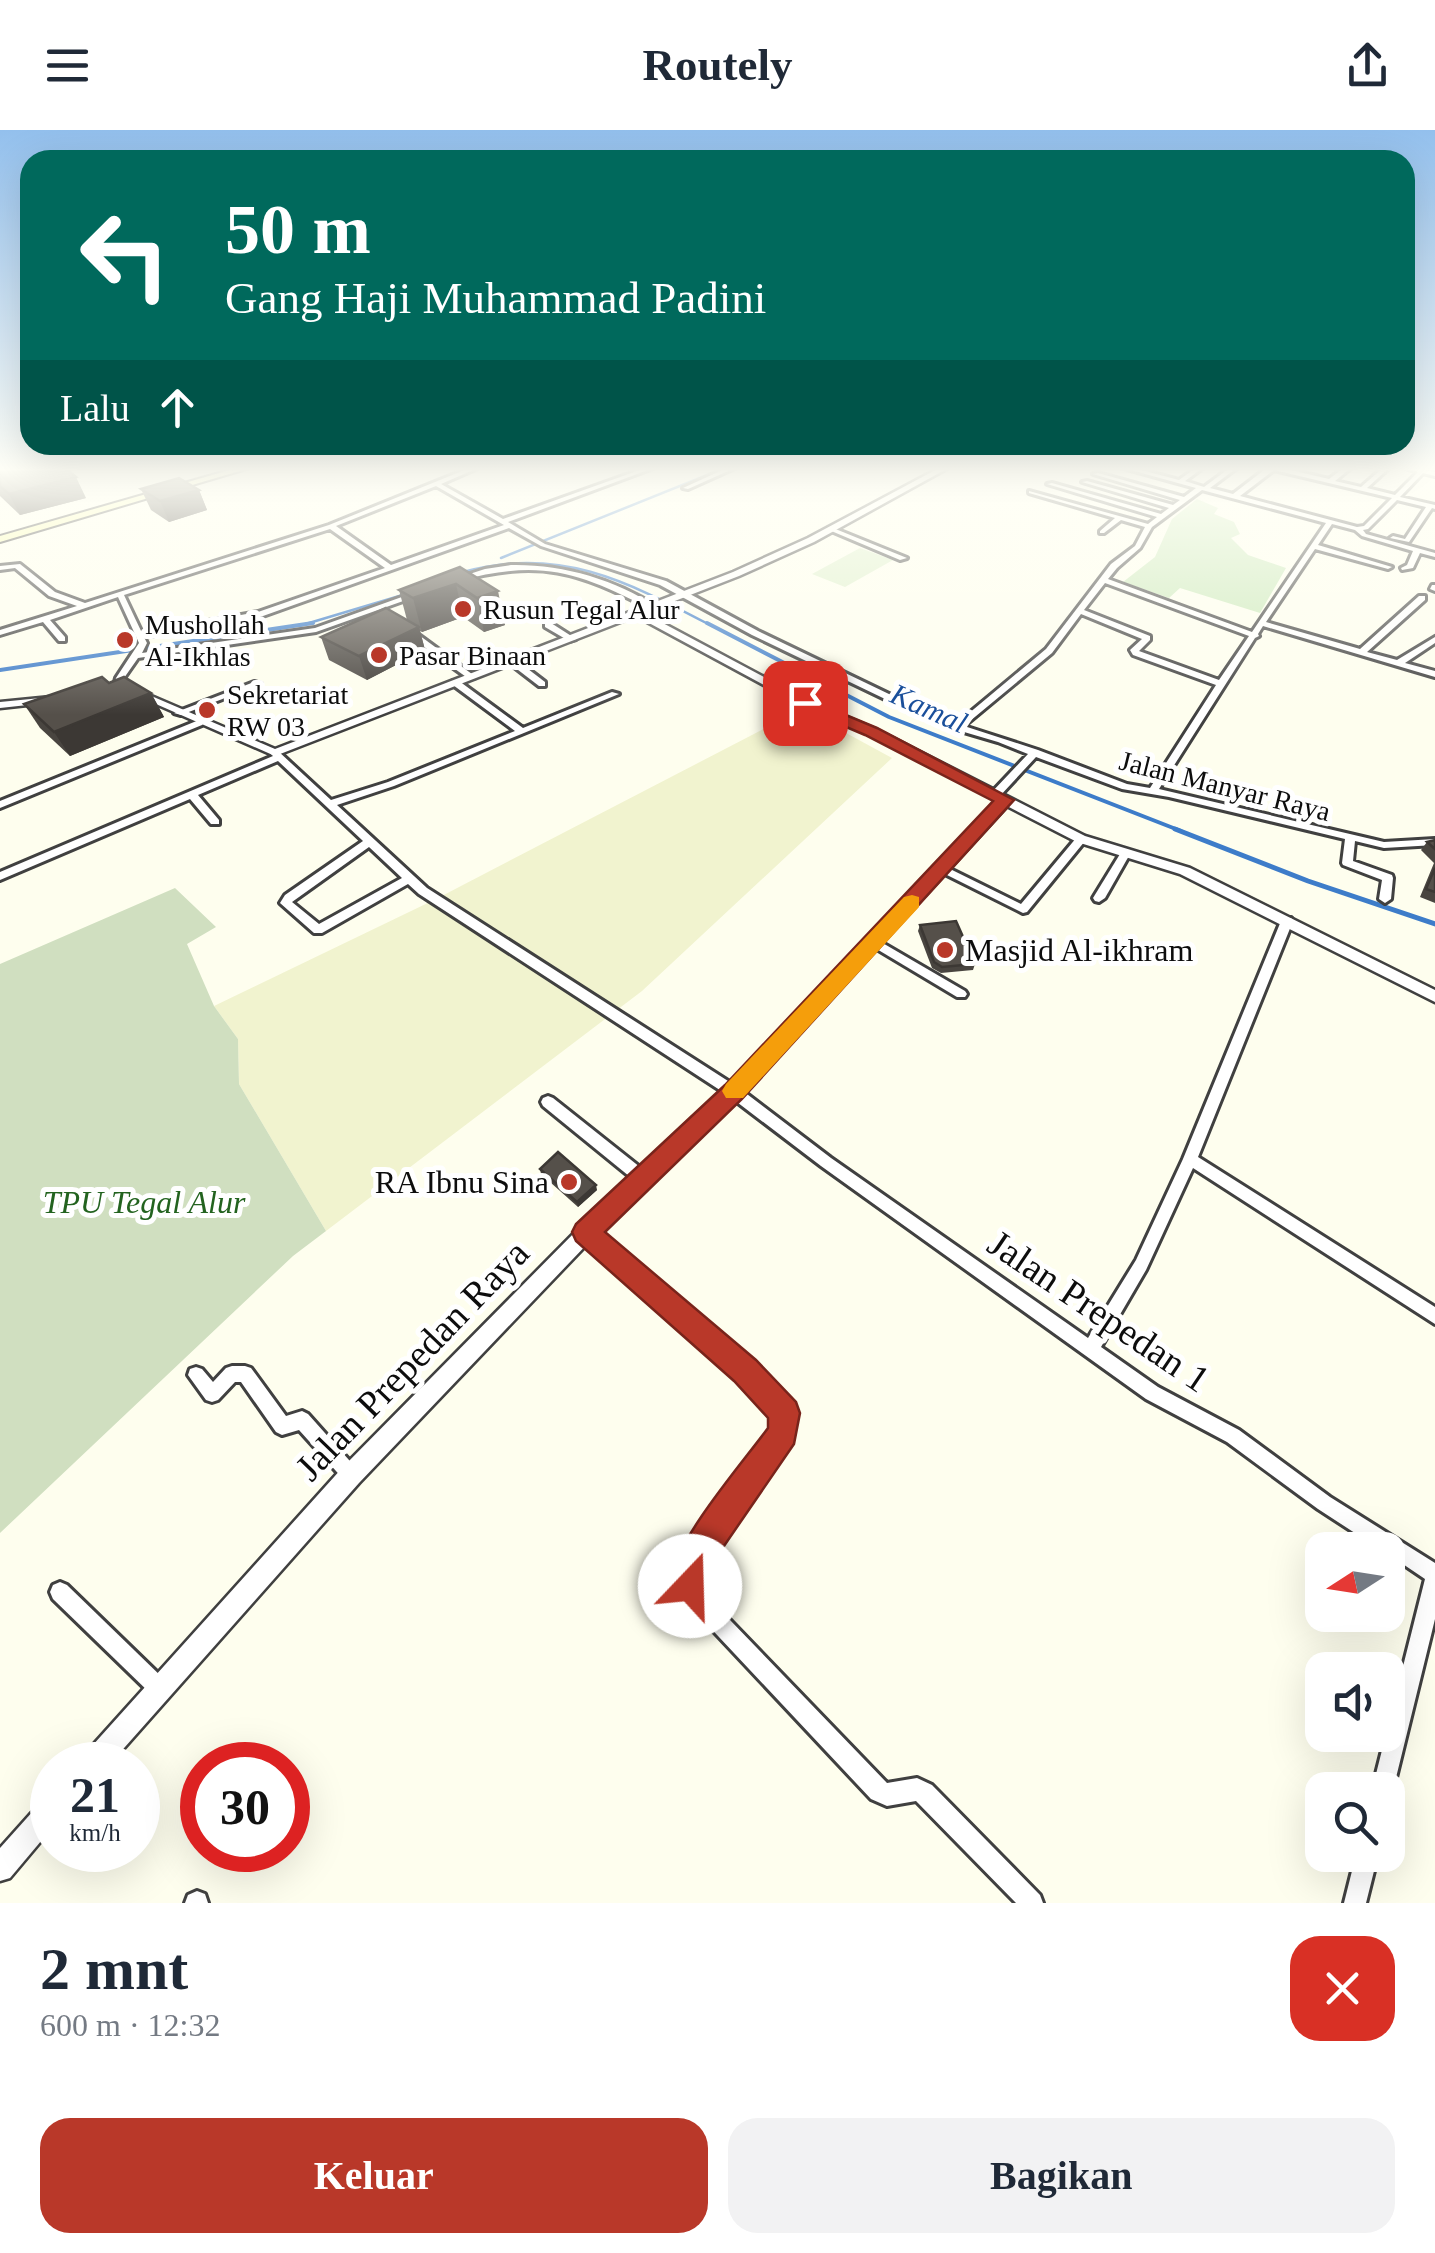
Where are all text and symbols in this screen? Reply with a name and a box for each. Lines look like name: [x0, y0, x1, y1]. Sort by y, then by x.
icon: menu: [40, 38, 95, 93]
icon: share: [1340, 38, 1395, 93]
text: Routely: [643, 40, 793, 90]
icon: left: [60, 190, 190, 320]
text: 50 m: [225, 191, 371, 268]
text: Gang Haji Muhammad Padini: [225, 273, 766, 323]
icon: ahead: [150, 380, 205, 435]
text: Lalu: [60, 387, 130, 429]
place label: Rusun Tegal Alur: [483, 594, 680, 625]
marker: Rusun Tegal Alur: [452, 598, 474, 620]
place label: Mushollah Al-Ikhlas: [145, 609, 265, 672]
marker: Mushollah Al-Ikhlas: [114, 629, 136, 651]
place label: Pasar Binaan: [399, 640, 546, 671]
marker: Pasar Binaan: [368, 644, 390, 666]
pin: [763, 661, 848, 746]
icon: arrive: [778, 676, 833, 731]
water label: Kamal: [885, 676, 972, 739]
place label: Sekretariat RW 03: [227, 679, 348, 742]
marker: Sekretariat RW 03: [196, 699, 218, 721]
street label: Jalan Manyar Raya: [1116, 745, 1334, 827]
place label: Masjid Al-ikhram: [965, 932, 1194, 968]
marker: Masjid Al-ikhram: [934, 939, 956, 961]
place label: RA Ibnu Sina: [375, 1164, 549, 1200]
marker: RA Ibnu Sina: [558, 1171, 580, 1193]
park label: TPU Tegal Alur: [43, 1184, 246, 1220]
street label: Jalan Prepedan 1: [981, 1222, 1217, 1400]
street label: Jalan Prepedan Raya: [287, 1231, 537, 1488]
north arrow: [1305, 1532, 1405, 1632]
map controls: [1305, 1532, 1405, 1872]
position arrow: [638, 1534, 742, 1638]
button: sound: [1305, 1652, 1405, 1752]
speed limit sign: 30: [180, 1742, 310, 1872]
text: 21: [70, 1767, 120, 1823]
button: search: [1305, 1772, 1405, 1872]
text: km/h: [69, 1819, 121, 1846]
text: 2 mnt: [40, 1936, 188, 2002]
button: close: [1290, 1936, 1395, 2041]
text: 600 m · 12:32: [40, 2007, 220, 2043]
button: Keluar: [40, 2118, 708, 2233]
button: Bagikan: [728, 2118, 1395, 2233]

